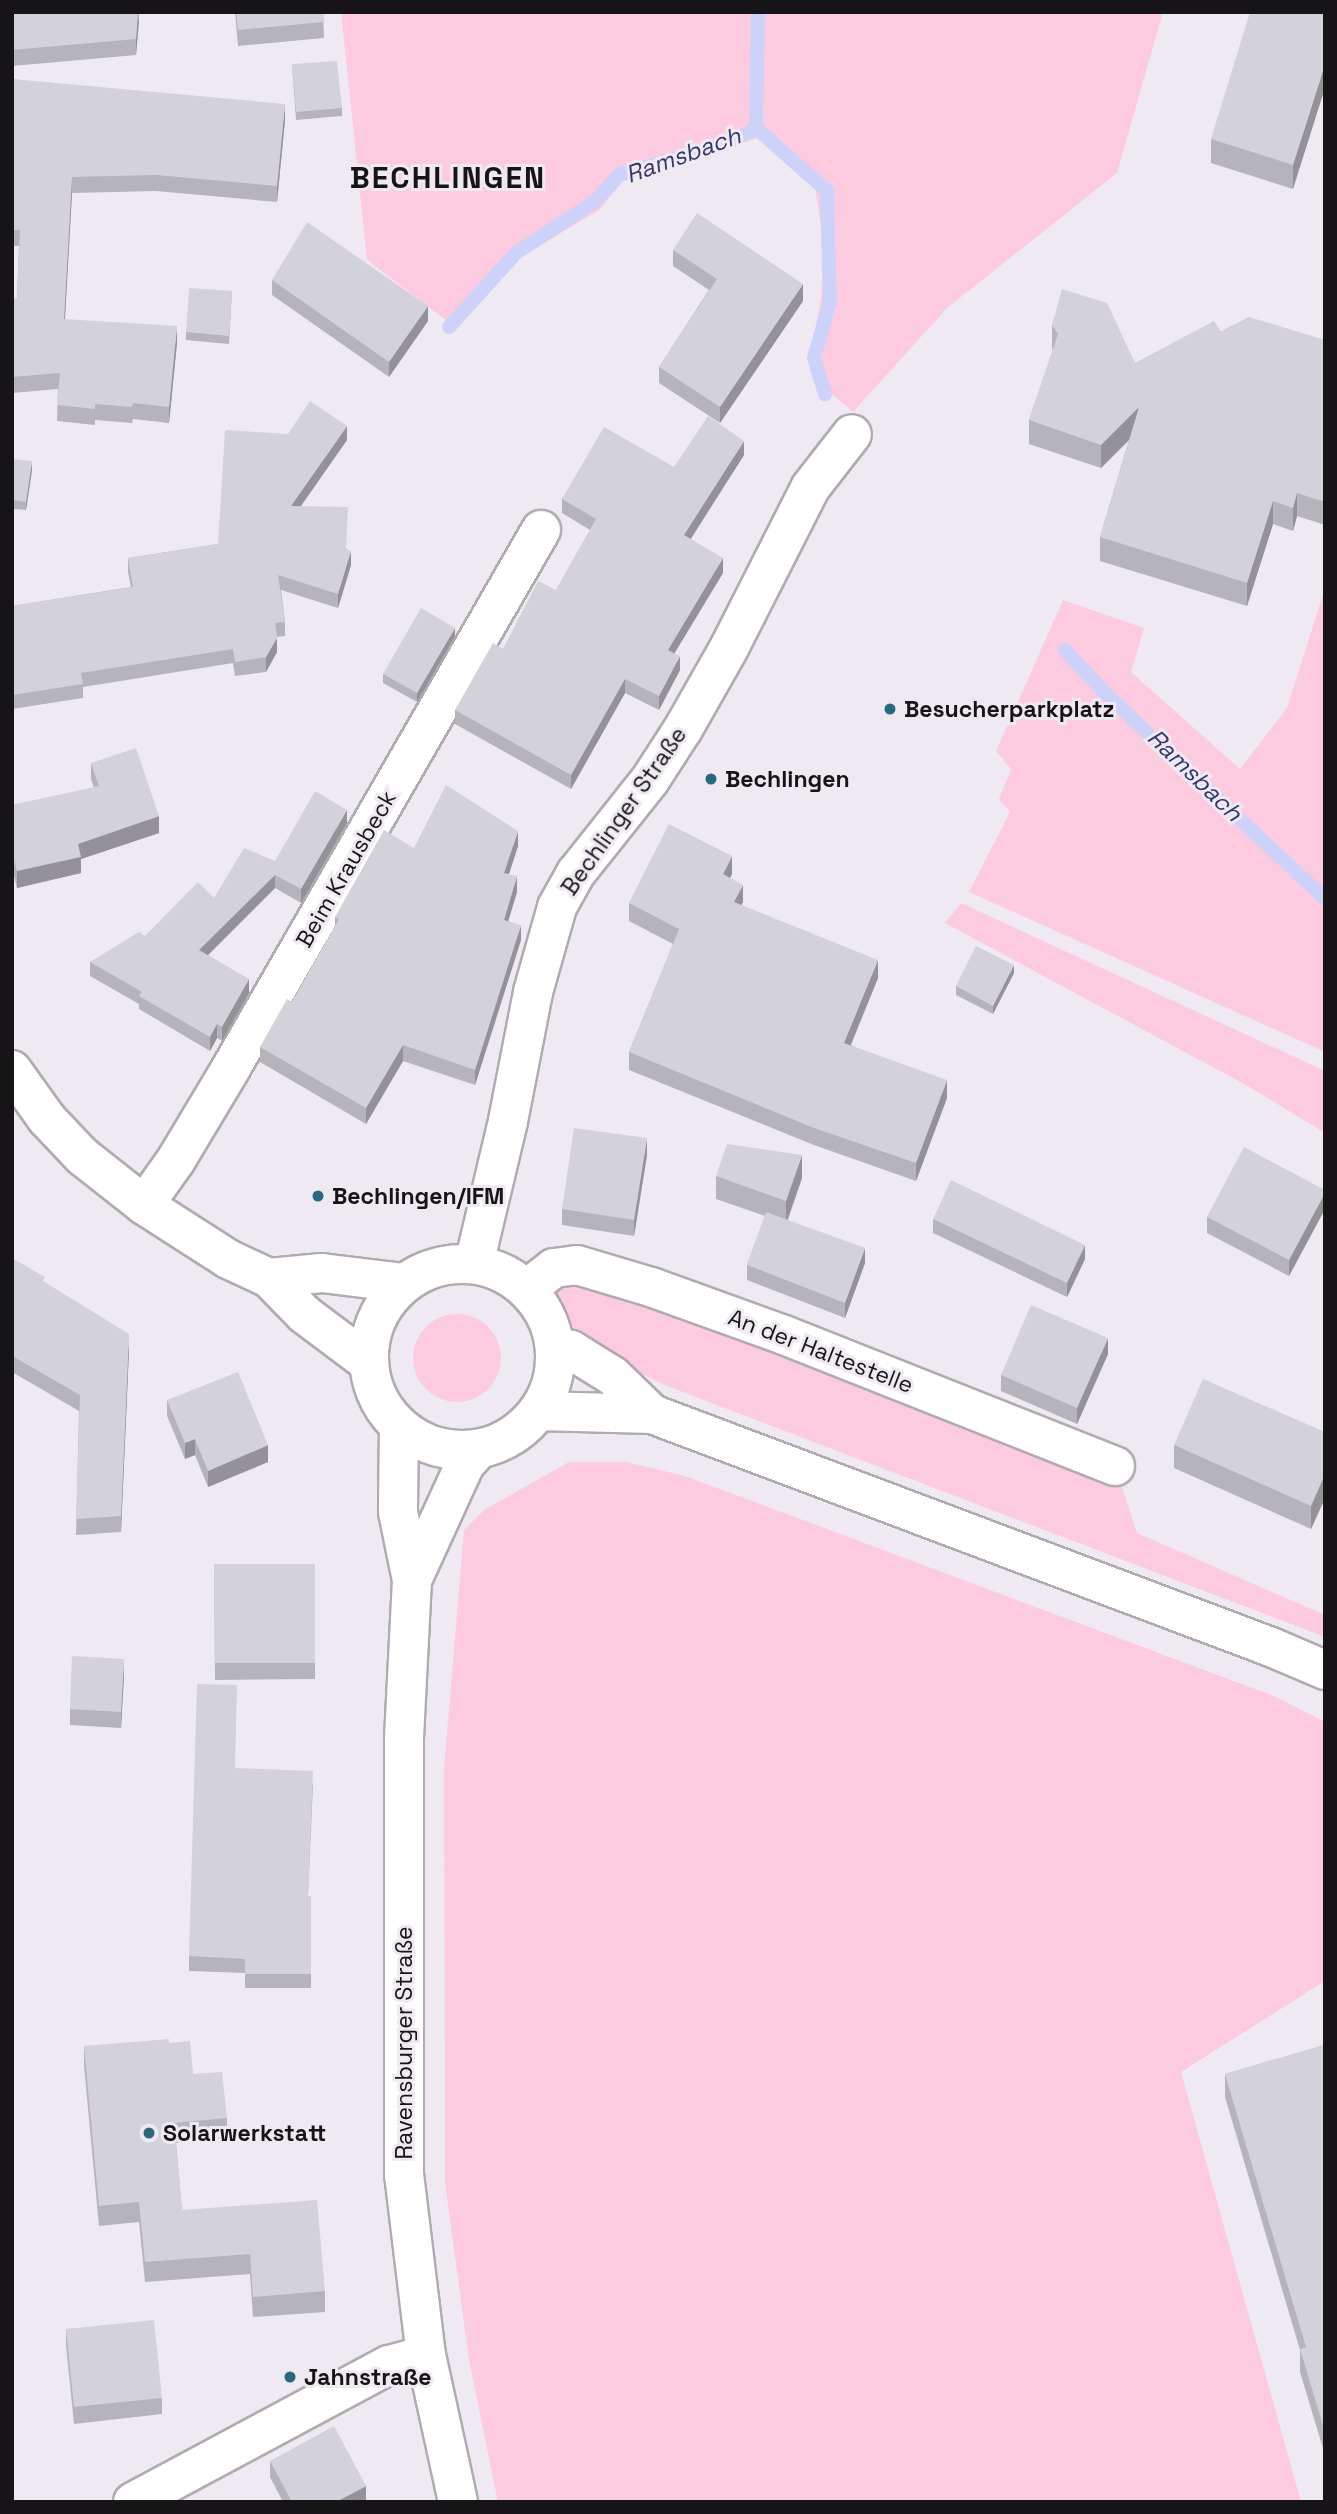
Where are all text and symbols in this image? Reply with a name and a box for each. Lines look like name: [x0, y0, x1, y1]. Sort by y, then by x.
water label: Ramsbach: [622, 121, 744, 189]
district label: BECHLINGEN: [351, 160, 545, 196]
place label: Besucherparkplatz: [904, 695, 1114, 723]
marker: Besucherparkplatz: [882, 701, 898, 717]
street label: Bechlinger Straße: [556, 721, 692, 901]
water label: Ramsbach: [1142, 723, 1248, 827]
place label: Bechlingen: [725, 765, 850, 793]
marker: Bechlingen: [703, 771, 719, 787]
street label: Beim Krausbeck: [290, 786, 402, 952]
place label: Bechlingen/IFM: [332, 1182, 504, 1210]
marker: Bechlingen/IFM: [310, 1188, 326, 1204]
street label: An der Haltestelle: [725, 1303, 917, 1399]
street label: Ravensburger Straße: [390, 1926, 418, 2160]
place label: Solarwerkstatt: [163, 2119, 326, 2147]
marker: Solarwerkstatt: [141, 2125, 157, 2141]
place label: Jahnstraße: [304, 2363, 432, 2391]
marker: Jahnstraße: [282, 2369, 298, 2385]

